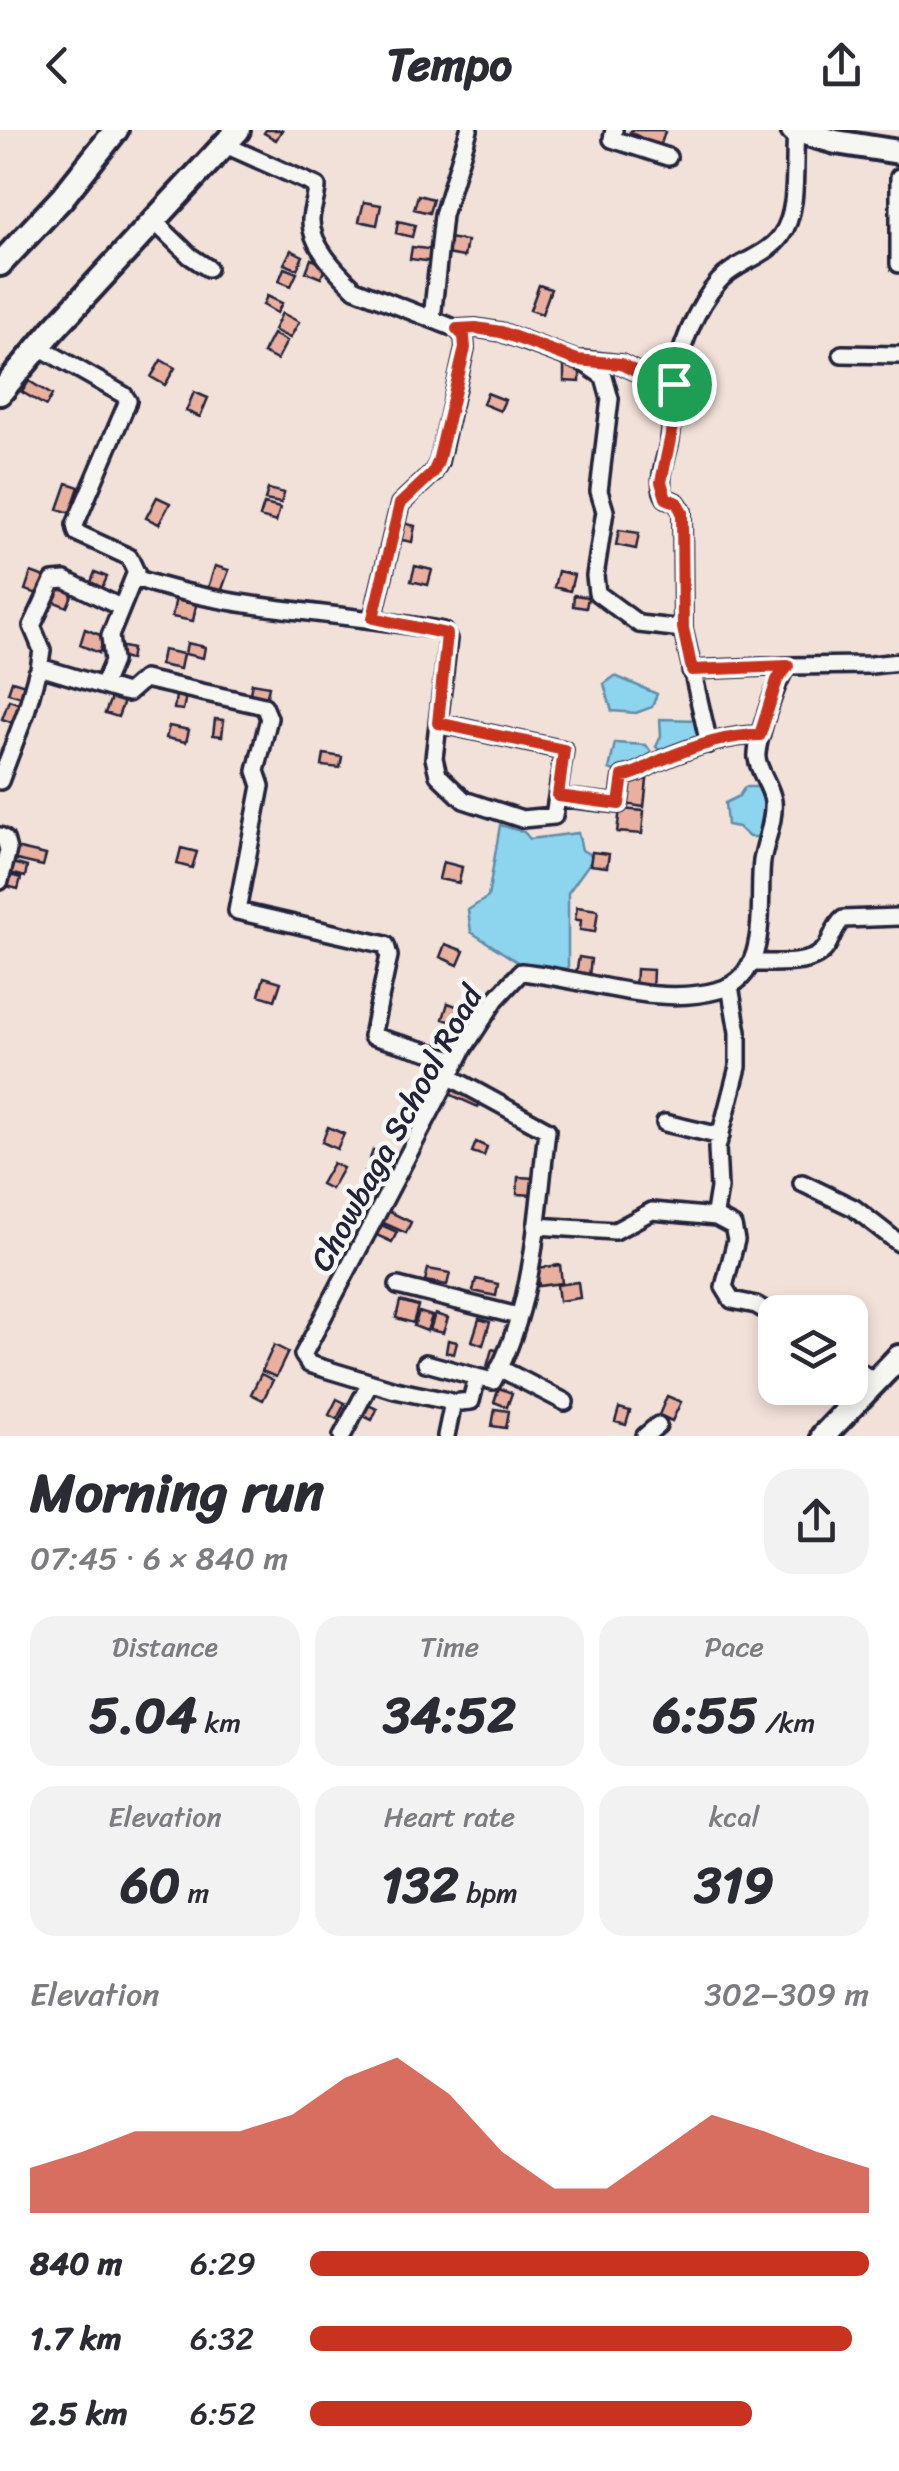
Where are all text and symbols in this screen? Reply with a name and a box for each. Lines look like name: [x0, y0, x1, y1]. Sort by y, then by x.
text: Tempo: [387, 25, 512, 105]
icon: back: [30, 38, 85, 93]
icon: share: [814, 38, 869, 93]
pin: [632, 342, 717, 427]
icon: arrive: [647, 357, 702, 412]
street label: Chowbaga School Road: [294, 973, 500, 1282]
map controls: [758, 1295, 868, 1405]
button: layers: [758, 1295, 868, 1405]
text: Morning run: [30, 1444, 324, 1541]
button: share: [764, 1469, 869, 1574]
text: 07:45 · 6 × 840 m: [30, 1530, 288, 1587]
text: Distance: [112, 1622, 218, 1671]
text: Time: [420, 1622, 479, 1671]
text: Pace: [704, 1622, 764, 1671]
text: 5.04: [89, 1671, 197, 1760]
text: 34:52: [383, 1671, 516, 1760]
text: 6:55: [653, 1671, 758, 1760]
text: km: [197, 1698, 241, 1747]
text: /km: [758, 1698, 815, 1747]
text: Elevation: [108, 1792, 221, 1841]
text: Heart rate: [384, 1792, 515, 1841]
text: kcal: [709, 1792, 760, 1841]
text: 60: [120, 1841, 180, 1930]
text: 132: [381, 1841, 459, 1930]
text: 319: [694, 1841, 774, 1930]
text: m: [180, 1868, 209, 1917]
text: bpm: [459, 1868, 518, 1917]
text: Elevation: [30, 1966, 160, 2023]
text: 302–309 m: [704, 1966, 869, 2023]
text: 840 m: [30, 2235, 122, 2292]
text: 6:29: [190, 2235, 256, 2292]
text: 1.7 km: [30, 2310, 122, 2367]
text: 6:32: [190, 2310, 254, 2367]
text: 2.5 km: [30, 2385, 128, 2442]
text: 6:52: [190, 2385, 256, 2442]

